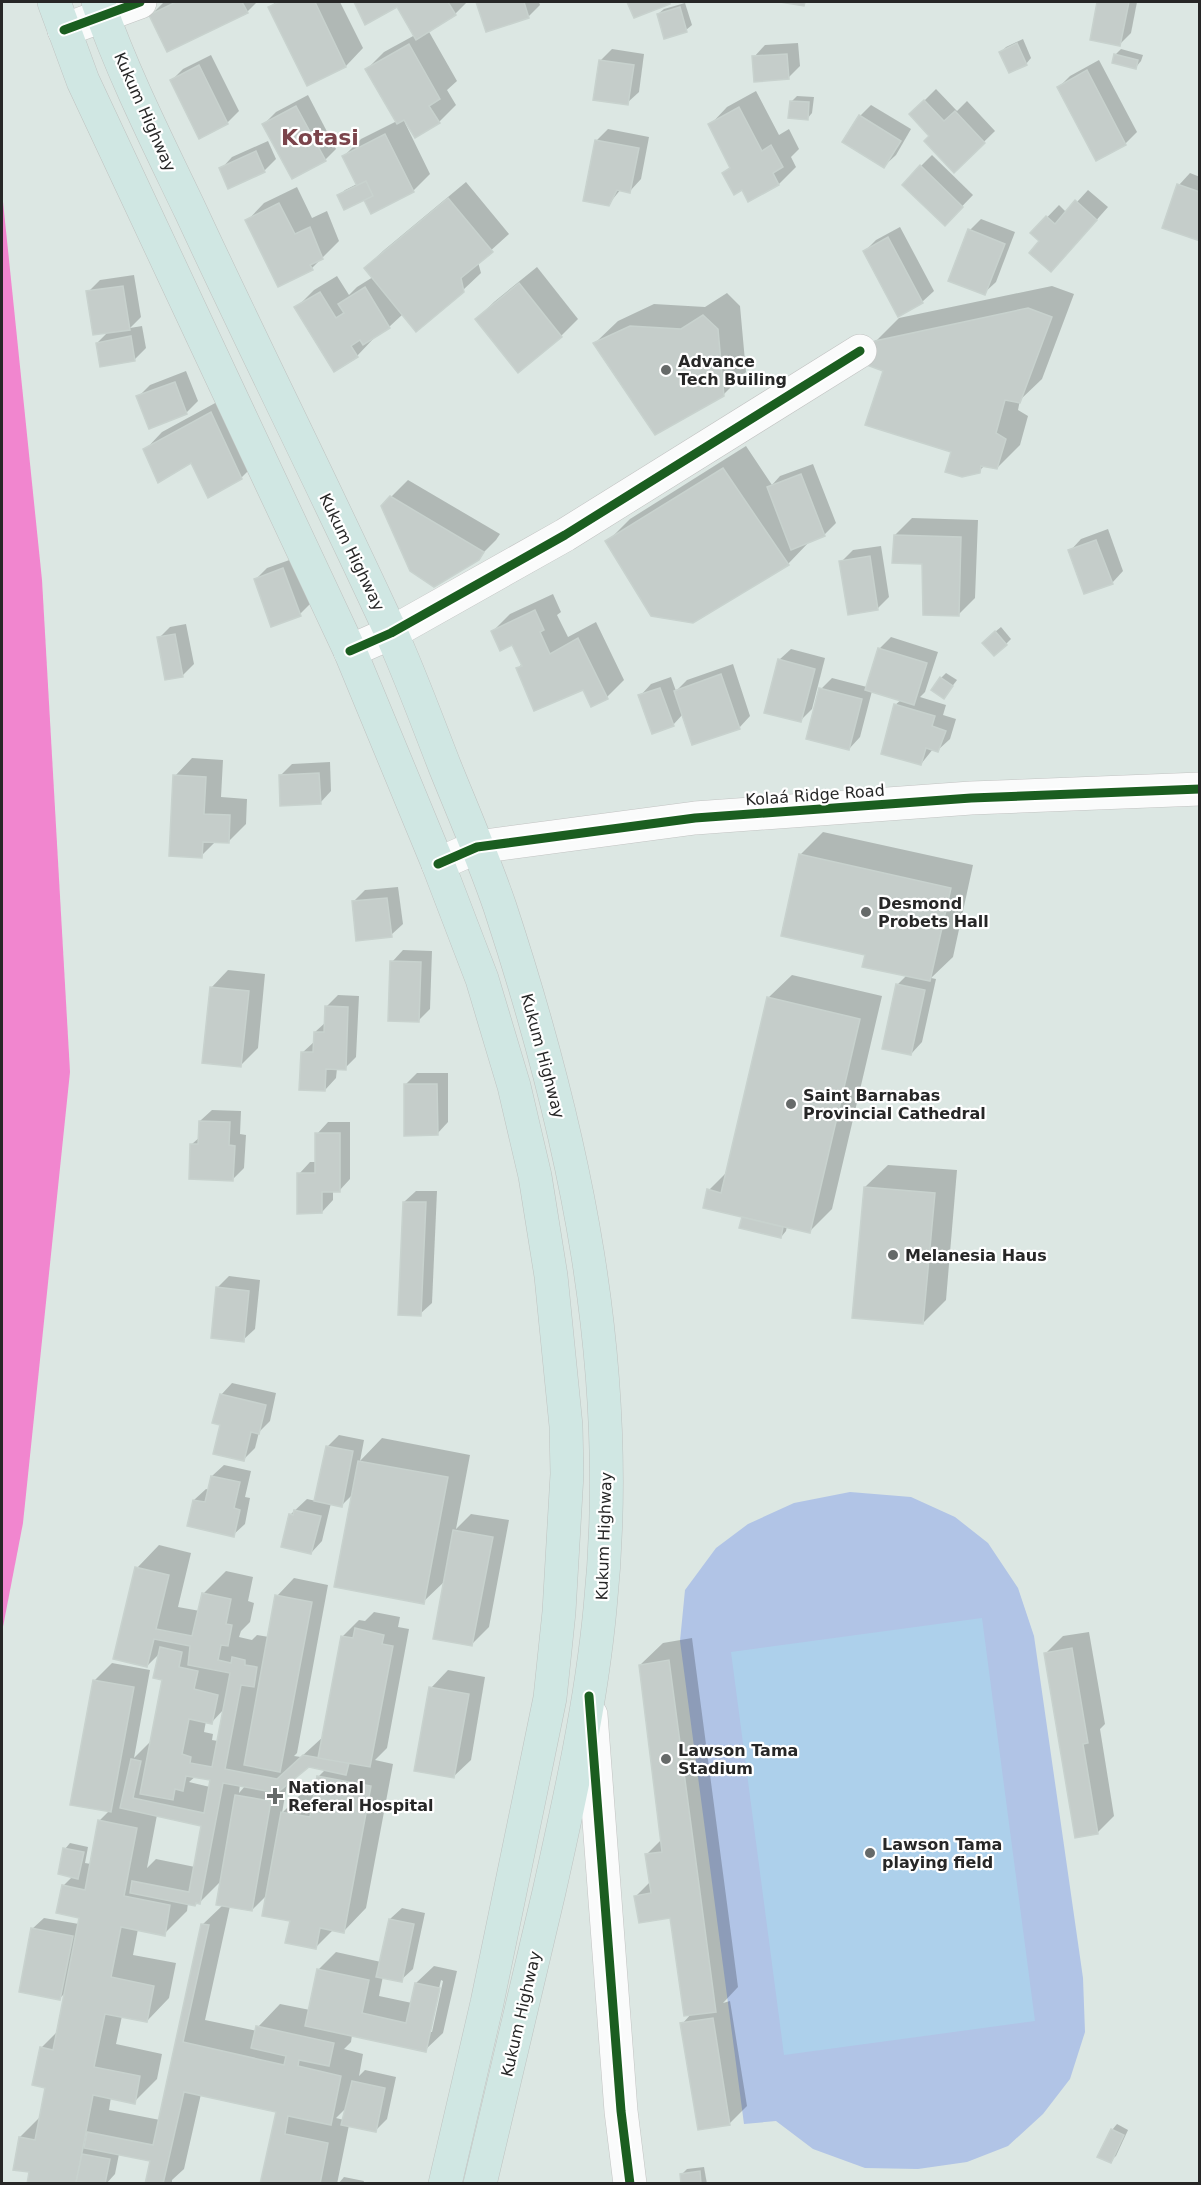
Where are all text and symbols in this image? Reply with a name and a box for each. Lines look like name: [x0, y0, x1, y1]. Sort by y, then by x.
street label: Kukum Highway: [110, 49, 180, 175]
district label: Kotasi: [281, 125, 359, 150]
place label: Advance Tech Builing: [678, 352, 787, 389]
marker: Advance Tech Builing: [659, 363, 673, 377]
street label: Kukum Highway: [315, 490, 389, 614]
street label: Kolaá Ridge Road: [745, 781, 885, 809]
place label: Desmond Probets Hall: [878, 894, 989, 931]
marker: Desmond Probets Hall: [859, 905, 873, 919]
street label: Kukum Highway: [517, 991, 569, 1121]
place label: Saint Barnabas Provincial Cathedral: [803, 1086, 986, 1123]
marker: Saint Barnabas Provincial Cathedral: [784, 1097, 798, 1111]
place label: Melanesia Haus: [905, 1246, 1047, 1265]
marker: Melanesia Haus: [886, 1248, 900, 1262]
street label: Kukum Highway: [592, 1471, 616, 1601]
place label: Lawson Tama Stadium: [678, 1741, 798, 1778]
marker: Lawson Tama Stadium: [659, 1752, 673, 1766]
place label: National Referal Hospital: [288, 1778, 434, 1815]
marker: National Referal Hospital: [266, 1787, 284, 1805]
place label: Lawson Tama playing field: [882, 1835, 1002, 1872]
marker: Lawson Tama playing field: [863, 1846, 877, 1860]
street label: Kukum Highway: [497, 1949, 545, 2079]

